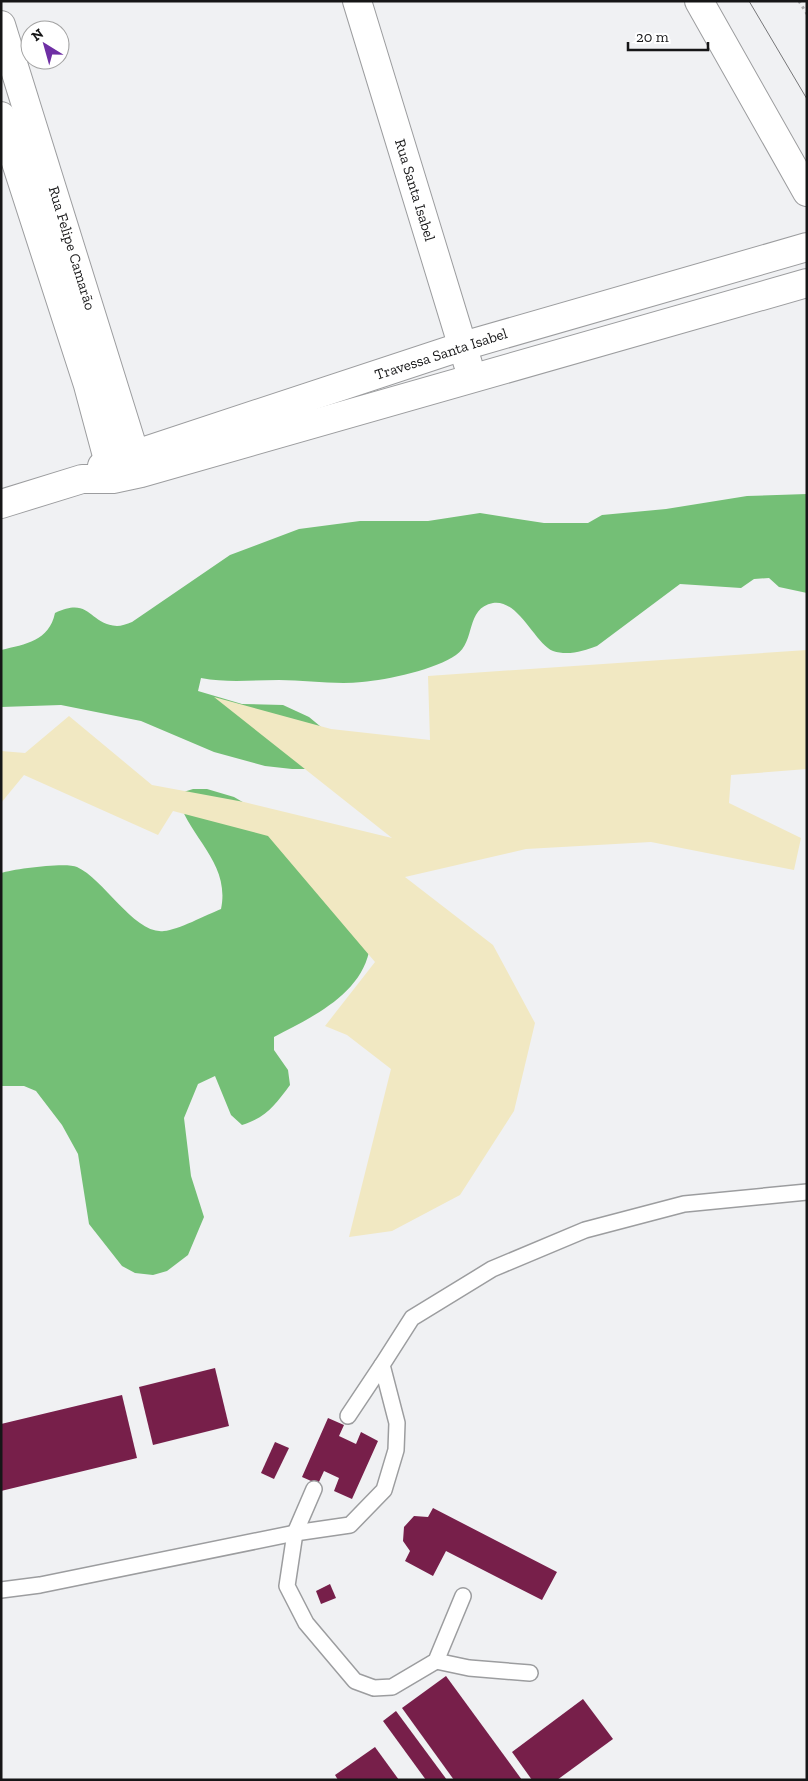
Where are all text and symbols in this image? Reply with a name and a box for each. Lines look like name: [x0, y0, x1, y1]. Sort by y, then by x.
north arrow: [20, 20, 70, 70]
scale bar: [628, 20, 708, 52]
text: N: [28, 25, 47, 45]
text: 20 m: [636, 28, 669, 46]
street label: Rua Santa Isabel: [391, 137, 439, 243]
street label: Rua Felipe Camarão: [45, 184, 100, 312]
street label: Travessa Santa Isabel: [373, 324, 509, 384]

